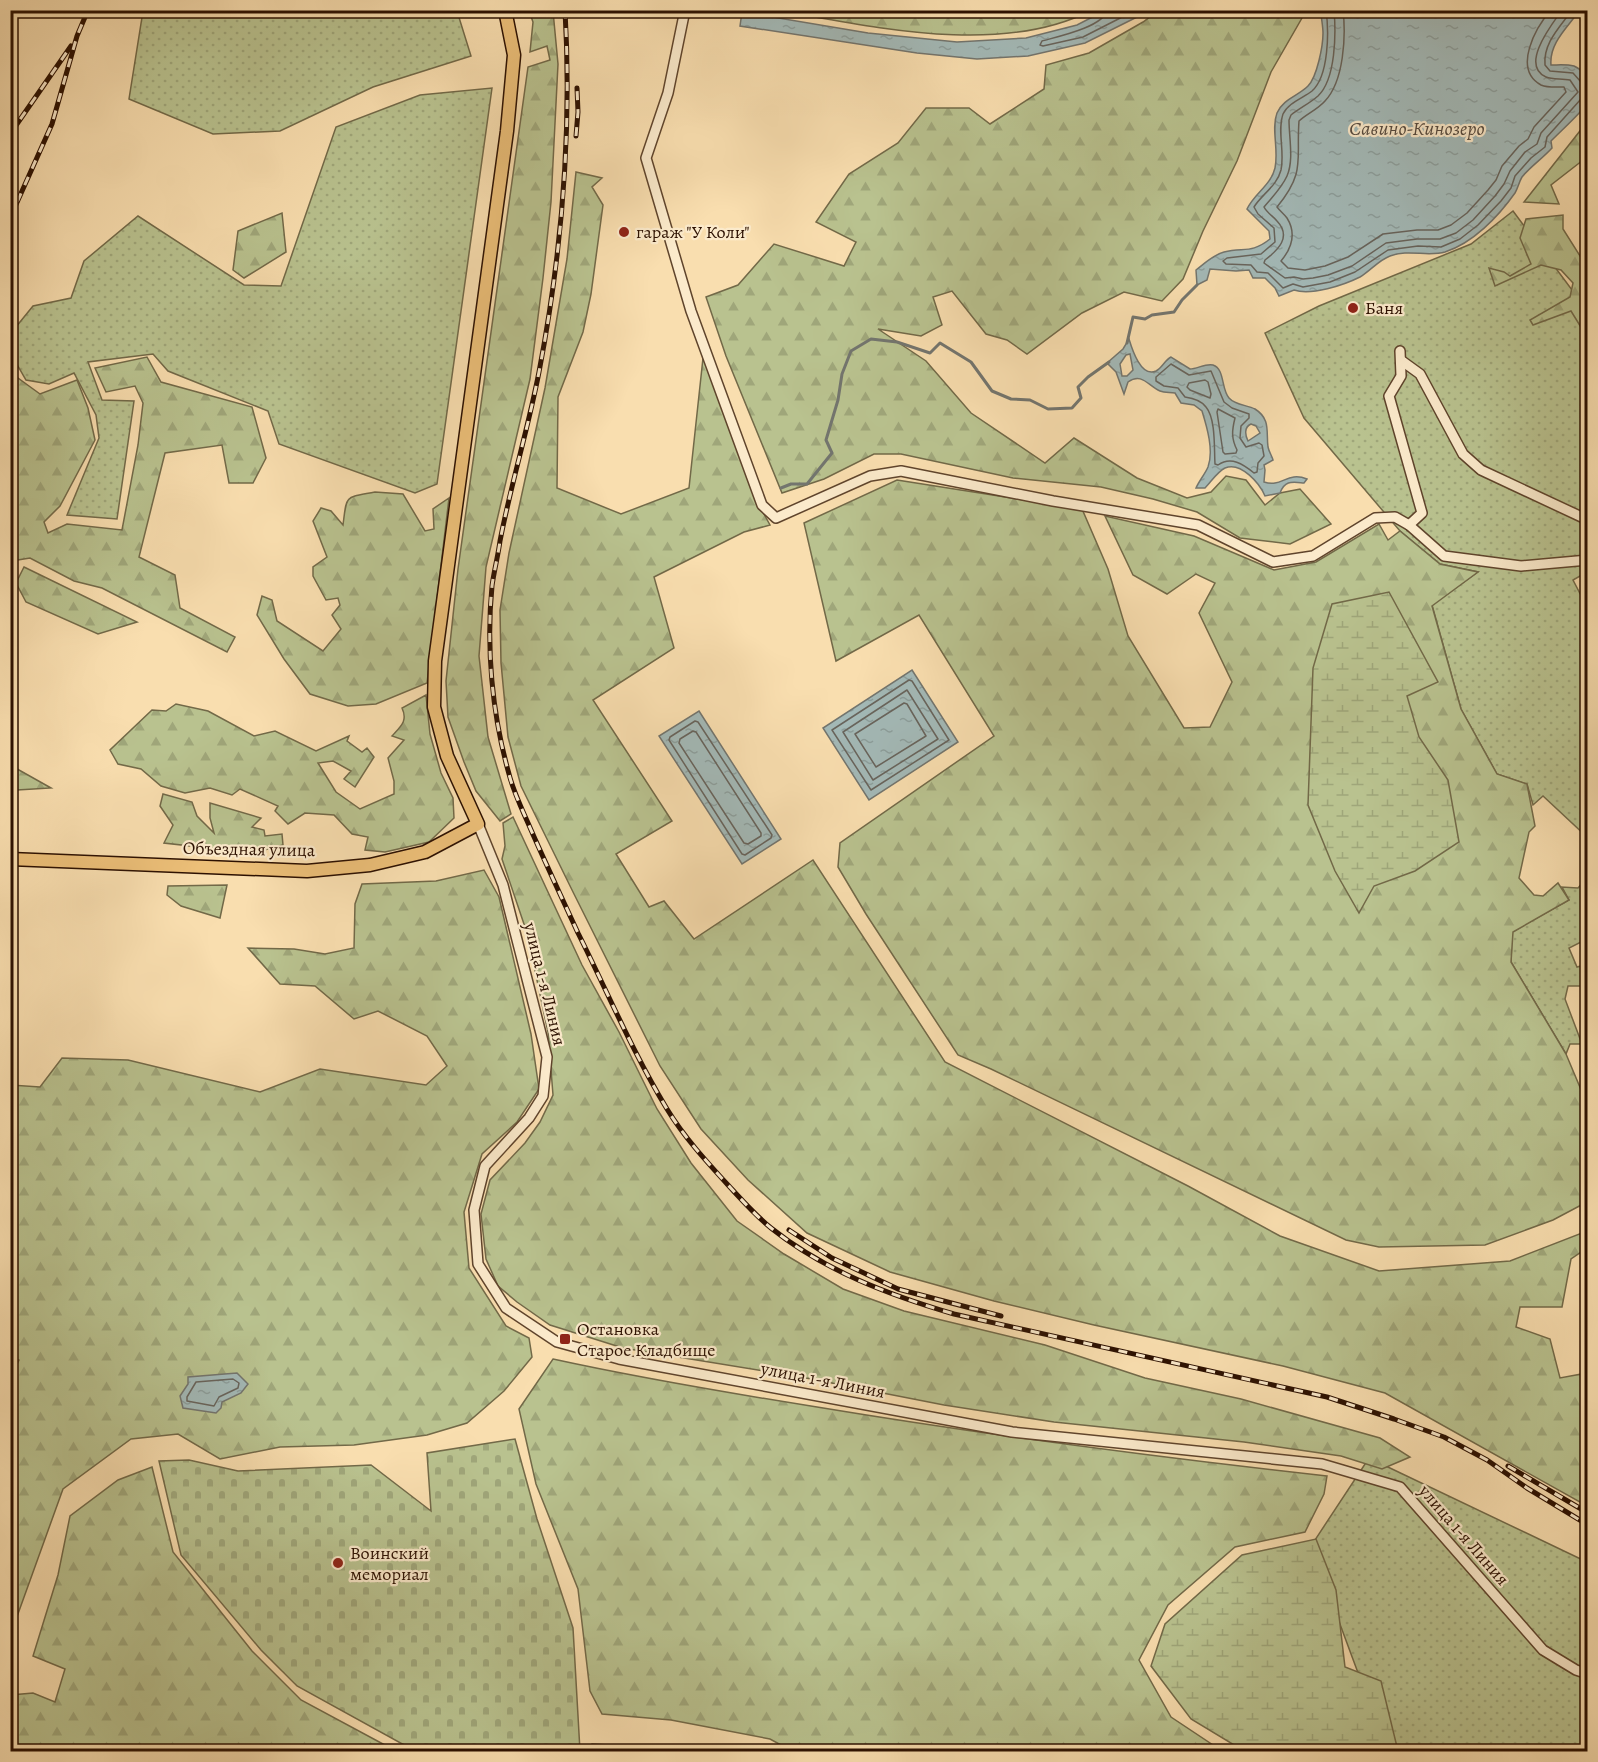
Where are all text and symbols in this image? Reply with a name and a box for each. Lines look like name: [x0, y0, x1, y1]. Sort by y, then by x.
water label: Савино-Кинозеро: [1349, 115, 1485, 142]
place label: гараж "У Коли": [636, 220, 750, 244]
marker: гараж "У Коли": [617, 225, 631, 239]
place label: Баня: [1365, 296, 1403, 320]
marker: Баня: [1346, 301, 1360, 315]
street label: Объездная улица: [183, 836, 316, 862]
street label: улица 1-я Линия: [518, 919, 572, 1048]
place label: Остановка Старое Кладбище: [577, 1317, 715, 1362]
marker: Остановка Старое Кладбище: [558, 1332, 572, 1346]
street label: улица 1-я Линия: [758, 1356, 887, 1404]
street label: улица 1-я Линия: [1413, 1479, 1514, 1591]
place label: Воинский мемориал: [350, 1541, 429, 1586]
marker: Воинский мемориал: [331, 1556, 345, 1570]

